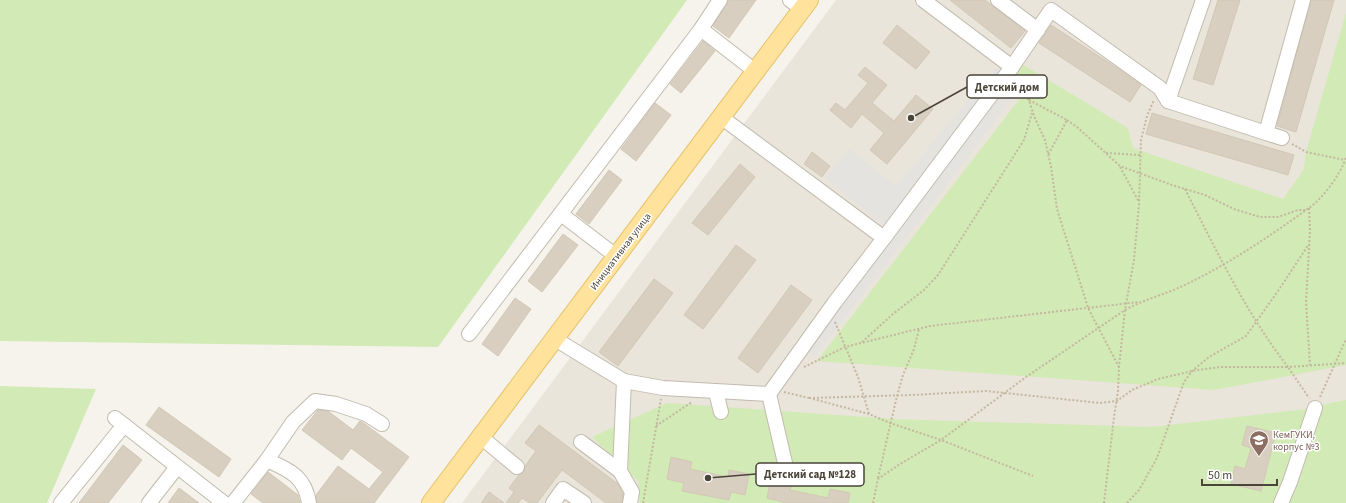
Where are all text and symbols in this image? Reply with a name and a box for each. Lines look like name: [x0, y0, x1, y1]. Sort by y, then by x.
callout: Детский дом: [967, 75, 1047, 98]
text: Детский дом: [975, 80, 1039, 95]
street label: Инициативная улица: [587, 210, 654, 293]
place label: КемГУКИ, корпус №3: [1273, 428, 1319, 454]
school or university icon: КемГУКИ, корпус №3: [1248, 429, 1270, 457]
scale bar: [1202, 461, 1277, 487]
callout: Детский сад №128: [756, 463, 864, 486]
text: Детский сад №128: [764, 467, 856, 482]
text: 50 m: [1208, 467, 1232, 484]

